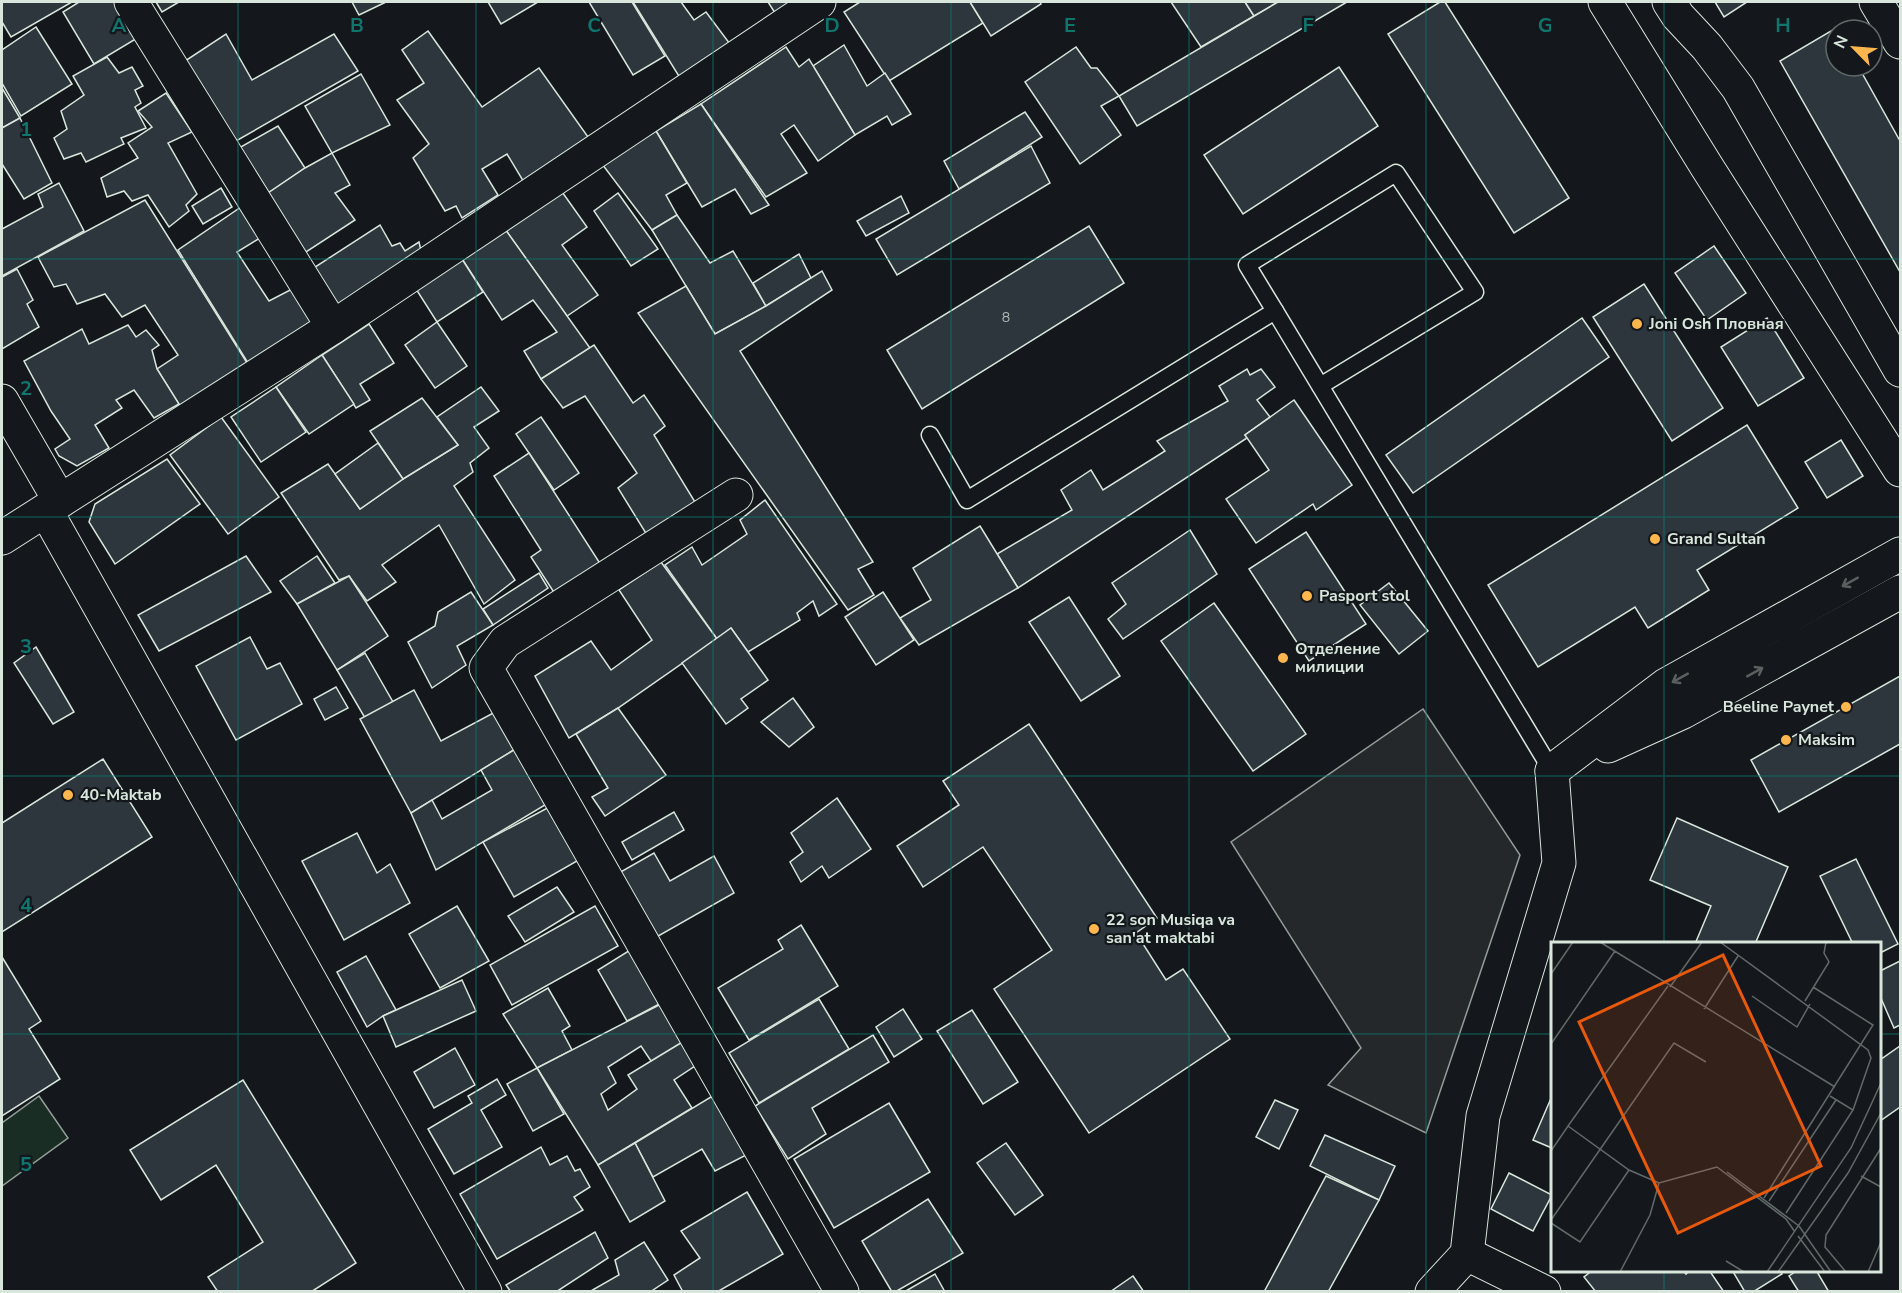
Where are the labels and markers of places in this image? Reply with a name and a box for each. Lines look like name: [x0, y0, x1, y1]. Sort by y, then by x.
place label: Joni Osh Пловная: [1648, 313, 1784, 335]
marker: Joni Osh Пловная: [1630, 317, 1644, 331]
place label: Grand Sultan: [1667, 528, 1766, 550]
marker: Grand Sultan: [1648, 532, 1662, 546]
place label: Pasport stol: [1319, 585, 1410, 607]
marker: Pasport stol: [1300, 589, 1314, 603]
place label: Отделение милиции: [1295, 638, 1381, 678]
marker: Отделение милиции: [1276, 651, 1290, 665]
place label: Beeline Paynet: [1723, 696, 1835, 718]
marker: Beeline Paynet: [1839, 700, 1853, 714]
place label: Maksim: [1798, 729, 1855, 751]
marker: Maksim: [1779, 733, 1793, 747]
place label: 40-Maktab: [80, 784, 162, 806]
marker: 40-Maktab: [61, 788, 75, 802]
place label: 22 son Musiqa va san'at maktabi: [1106, 909, 1235, 949]
marker: 22 son Musiqa va san'at maktabi: [1087, 922, 1101, 936]

